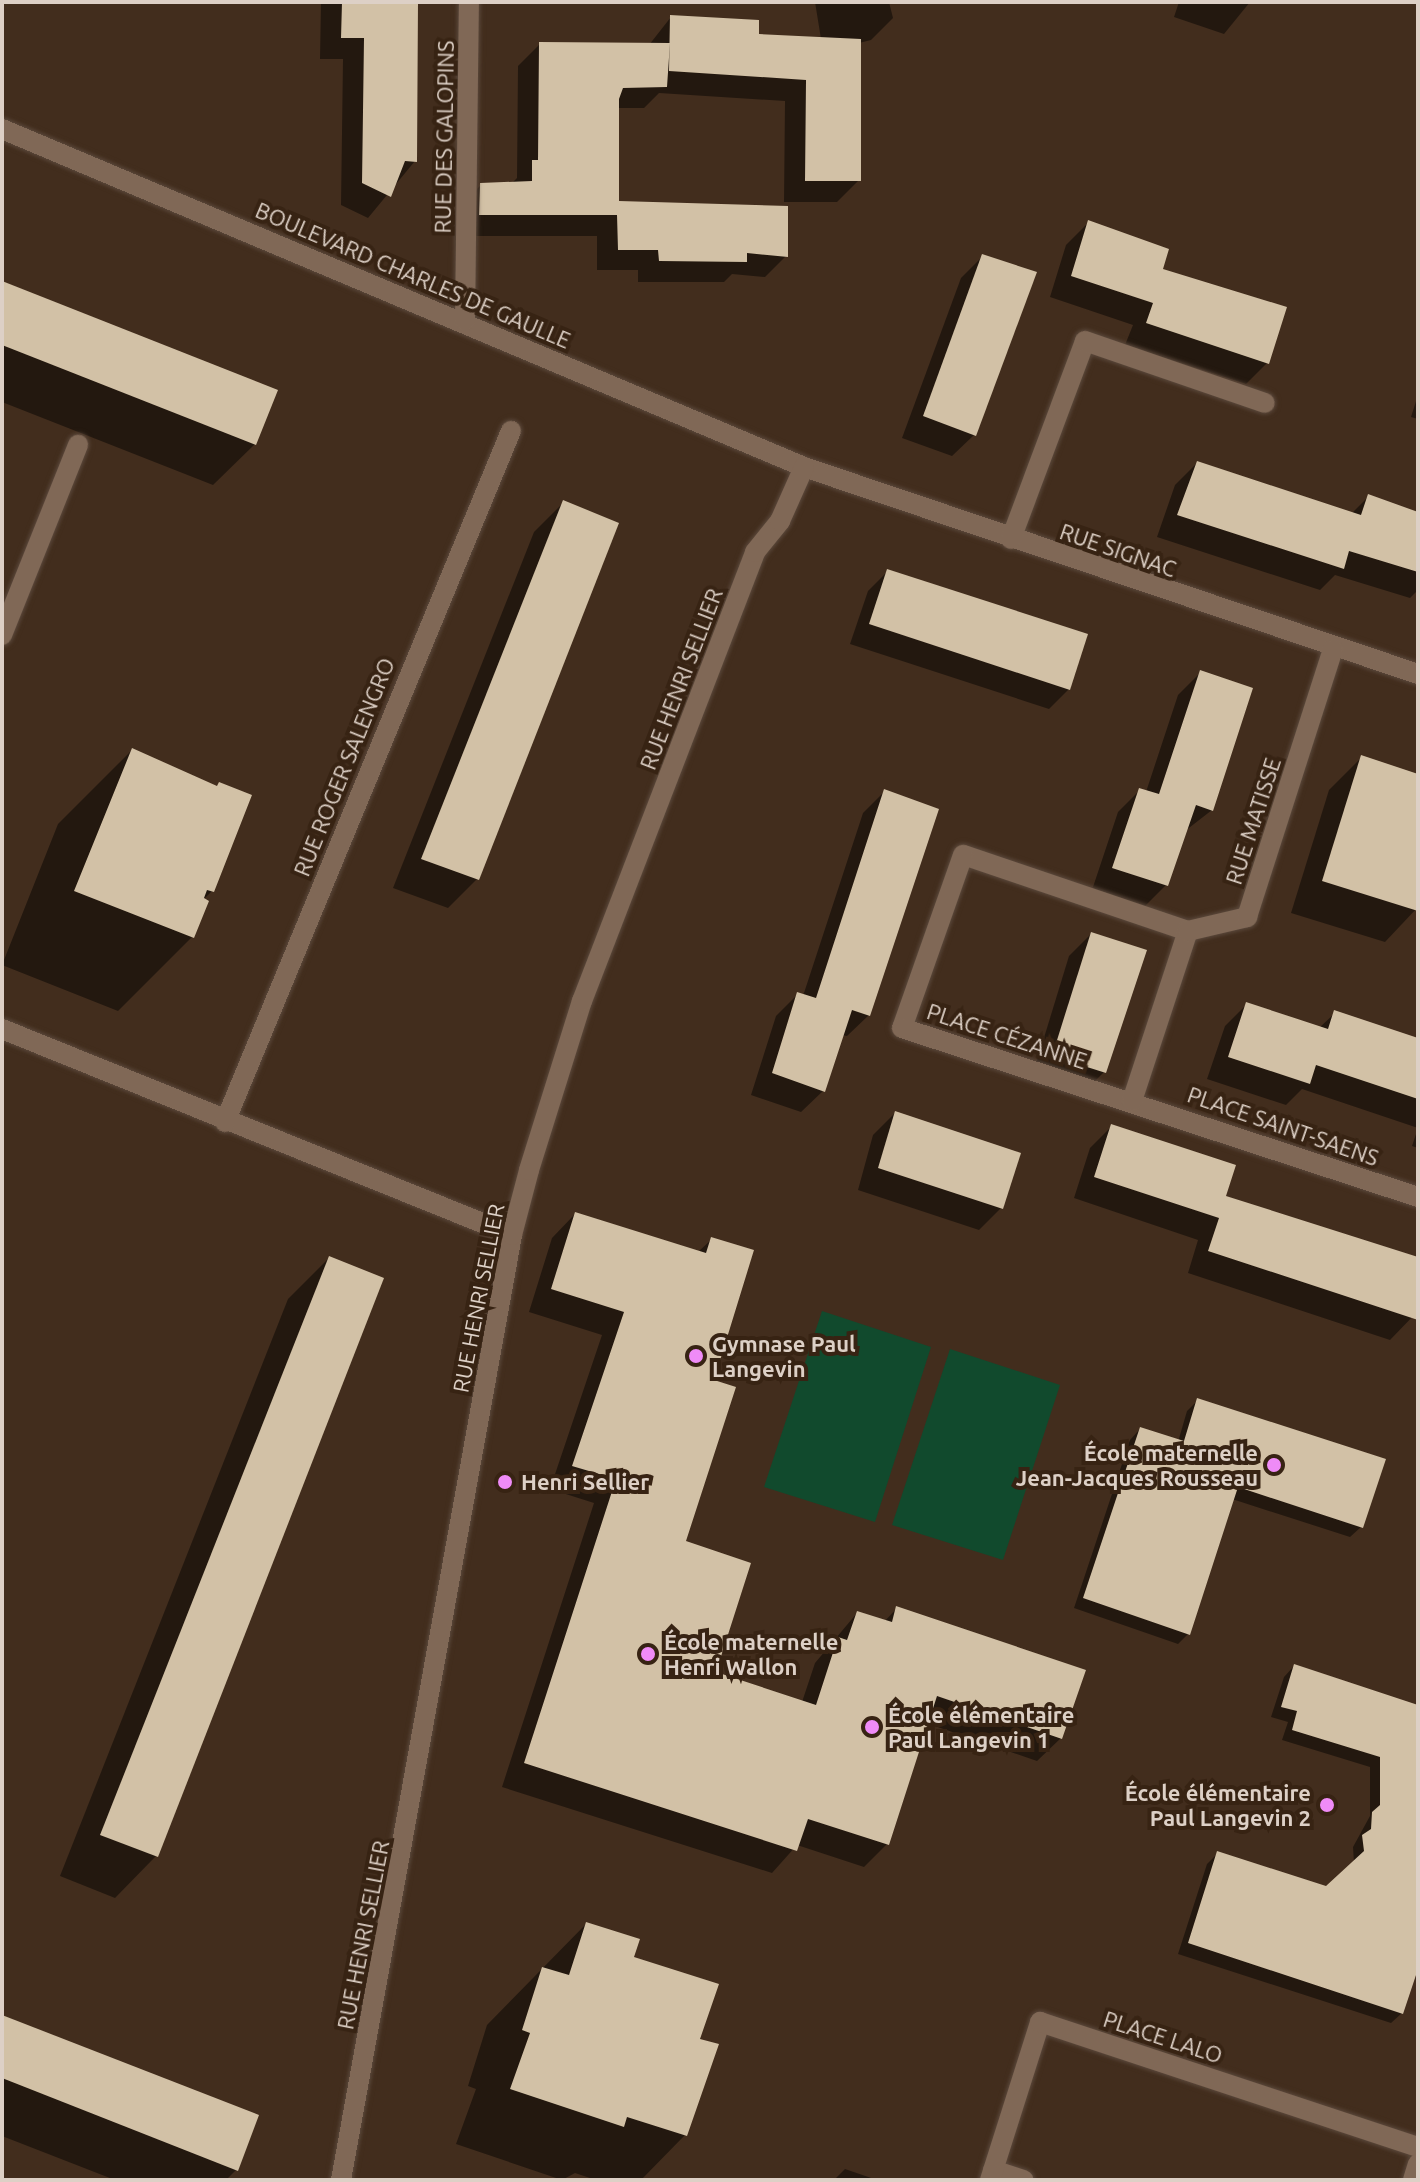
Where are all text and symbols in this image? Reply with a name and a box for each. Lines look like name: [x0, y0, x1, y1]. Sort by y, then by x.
street label: RUE DES GALOPINS: [429, 40, 459, 234]
street label: BOULEVARD CHARLES DE GAULLE: [252, 197, 574, 353]
street label: RUE SIGNAC: [1056, 518, 1180, 582]
street label: RUE HENRI SELLIER: [634, 585, 728, 773]
street label: RUE ROGER SALENGRO: [288, 654, 400, 880]
street label: RUE MATISSE: [1220, 754, 1286, 888]
street label: PLACE CÉZANNE: [924, 998, 1090, 1074]
street label: PLACE SAINT-SAENS: [1184, 1081, 1382, 1171]
street label: RUE HENRI SELLIER: [447, 1201, 509, 1395]
place label: Gymnase Paul Langevin: [712, 1330, 856, 1382]
marker: Gymnase Paul Langevin: [687, 1347, 705, 1365]
place label: École maternelle Jean-Jacques Rousseau: [1016, 1439, 1258, 1490]
marker: École maternelle Jean-Jacques Rousseau: [1265, 1456, 1283, 1474]
place label: Henri Sellier: [521, 1469, 649, 1495]
marker: Henri Sellier: [496, 1473, 514, 1491]
place label: École maternelle Henri Wallon: [664, 1628, 838, 1680]
marker: École maternelle Henri Wallon: [639, 1645, 657, 1663]
place label: École élémentaire Paul Langevin 1: [888, 1701, 1074, 1752]
marker: École élémentaire Paul Langevin 1: [863, 1718, 881, 1736]
place label: École élémentaire Paul Langevin 2: [1125, 1779, 1311, 1830]
marker: École élémentaire Paul Langevin 2: [1318, 1796, 1336, 1814]
street label: RUE HENRI SELLIER: [332, 1838, 394, 2032]
street label: PLACE LALO: [1100, 2005, 1226, 2069]

